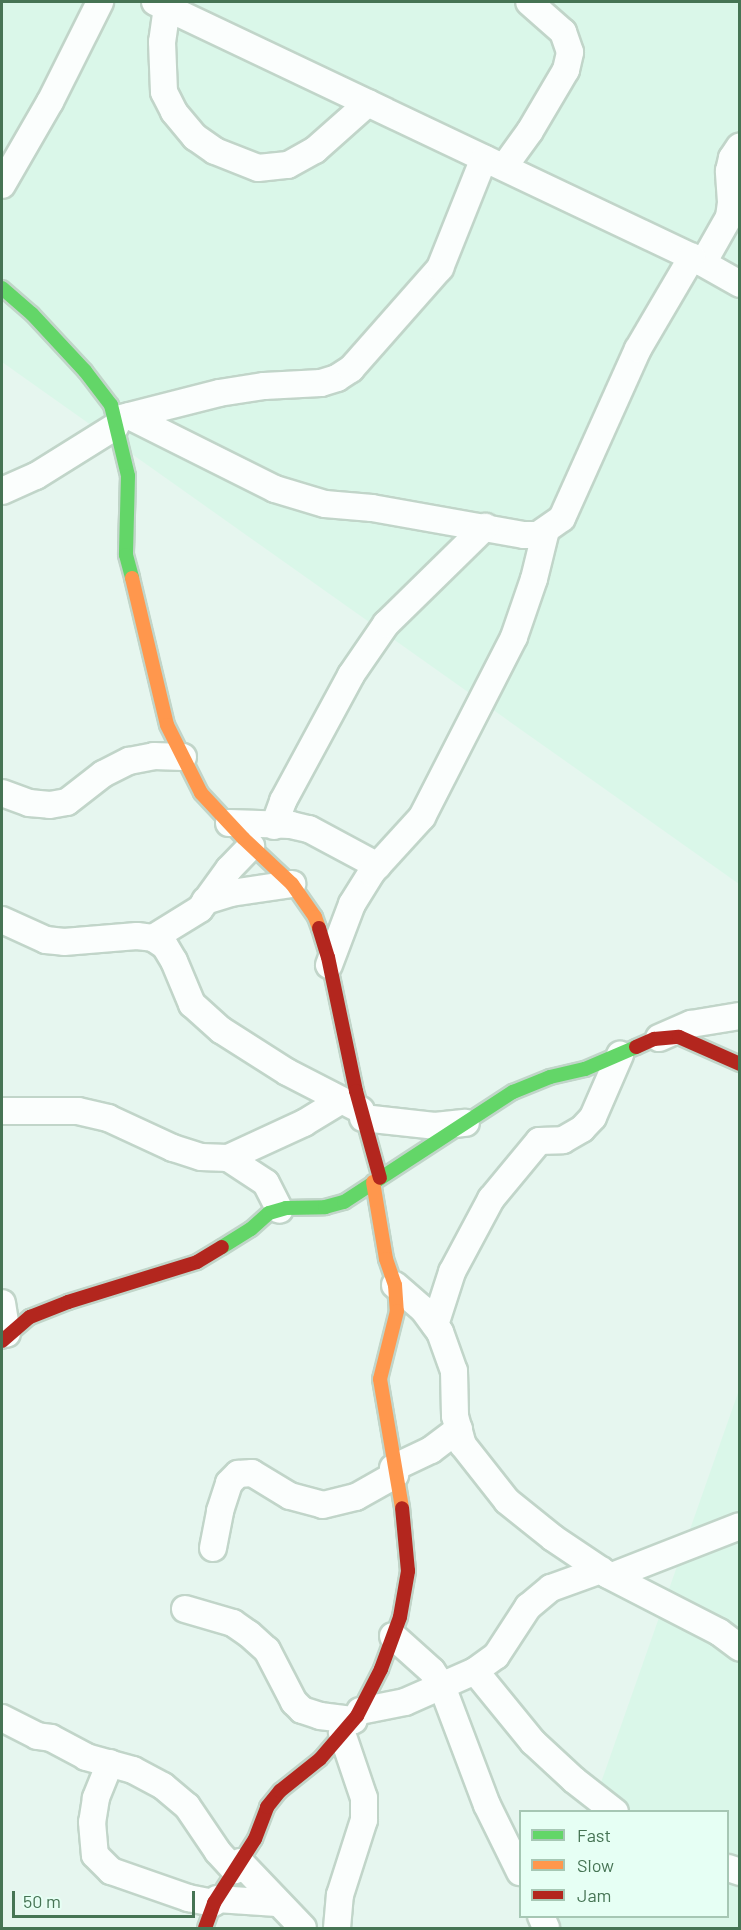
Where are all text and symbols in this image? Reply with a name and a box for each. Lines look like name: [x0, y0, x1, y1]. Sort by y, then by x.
legend: [519, 1810, 729, 1918]
text: Fast: [577, 1824, 611, 1846]
text: Slow: [577, 1854, 614, 1876]
scale bar: [15, 1879, 198, 1917]
text: Jam: [577, 1884, 611, 1906]
text: 50 m: [23, 1890, 61, 1912]

